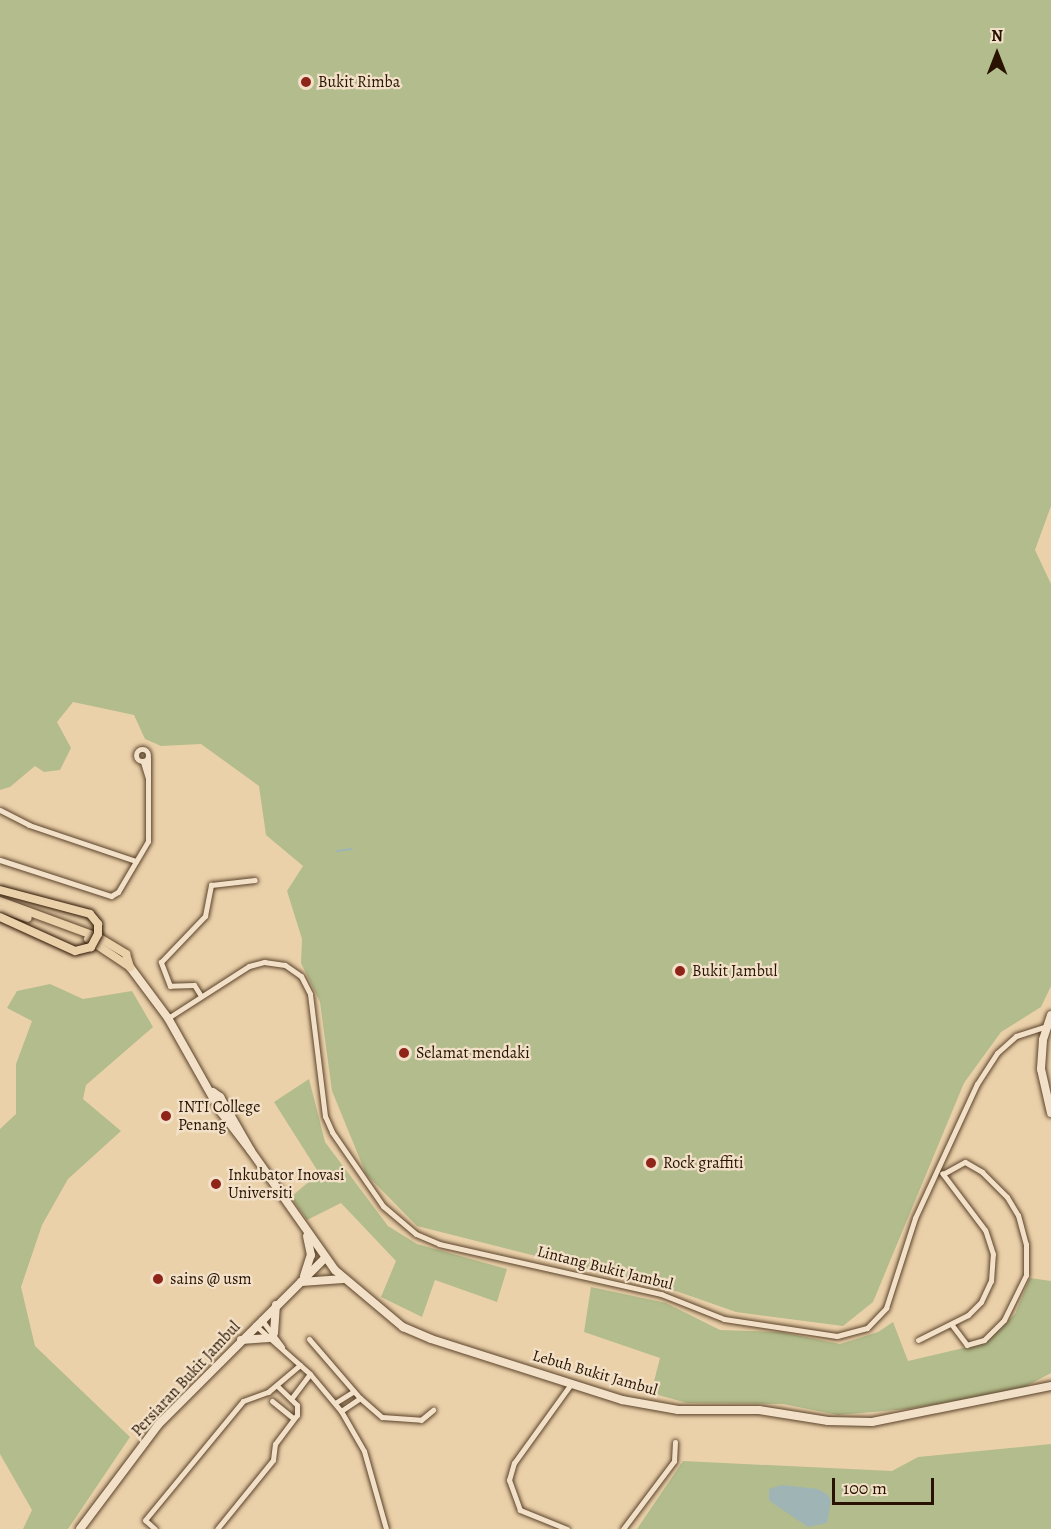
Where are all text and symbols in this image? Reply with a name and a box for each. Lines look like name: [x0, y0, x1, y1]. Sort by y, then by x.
north arrow: [967, 24, 1027, 84]
text: N: [991, 25, 1003, 47]
place label: Bukit Rimba: [318, 72, 400, 92]
marker: Bukit Rimba: [299, 75, 313, 89]
place label: Bukit Jambul: [692, 961, 777, 981]
marker: Bukit Jambul: [673, 964, 687, 978]
place label: Selamat mendaki: [416, 1043, 530, 1063]
marker: Selamat mendaki: [397, 1046, 411, 1060]
place label: INTI College Penang: [178, 1097, 260, 1135]
marker: INTI College Penang: [159, 1109, 173, 1123]
place label: Rock graffiti: [663, 1153, 744, 1173]
marker: Rock graffiti: [644, 1156, 658, 1170]
place label: Inkubator Inovasi Universiti: [228, 1165, 344, 1203]
marker: Inkubator Inovasi Universiti: [209, 1177, 223, 1191]
street label: Lintang Bukit Jambul: [535, 1242, 675, 1294]
place label: sains @ usm: [170, 1269, 252, 1289]
marker: sains @ usm: [151, 1272, 165, 1286]
street label: Persiaran Bukit Jambul: [128, 1317, 244, 1441]
street label: Lebuh Bukit Jambul: [530, 1346, 660, 1400]
scale bar: [835, 1466, 937, 1504]
text: 100 m: [843, 1476, 887, 1500]

